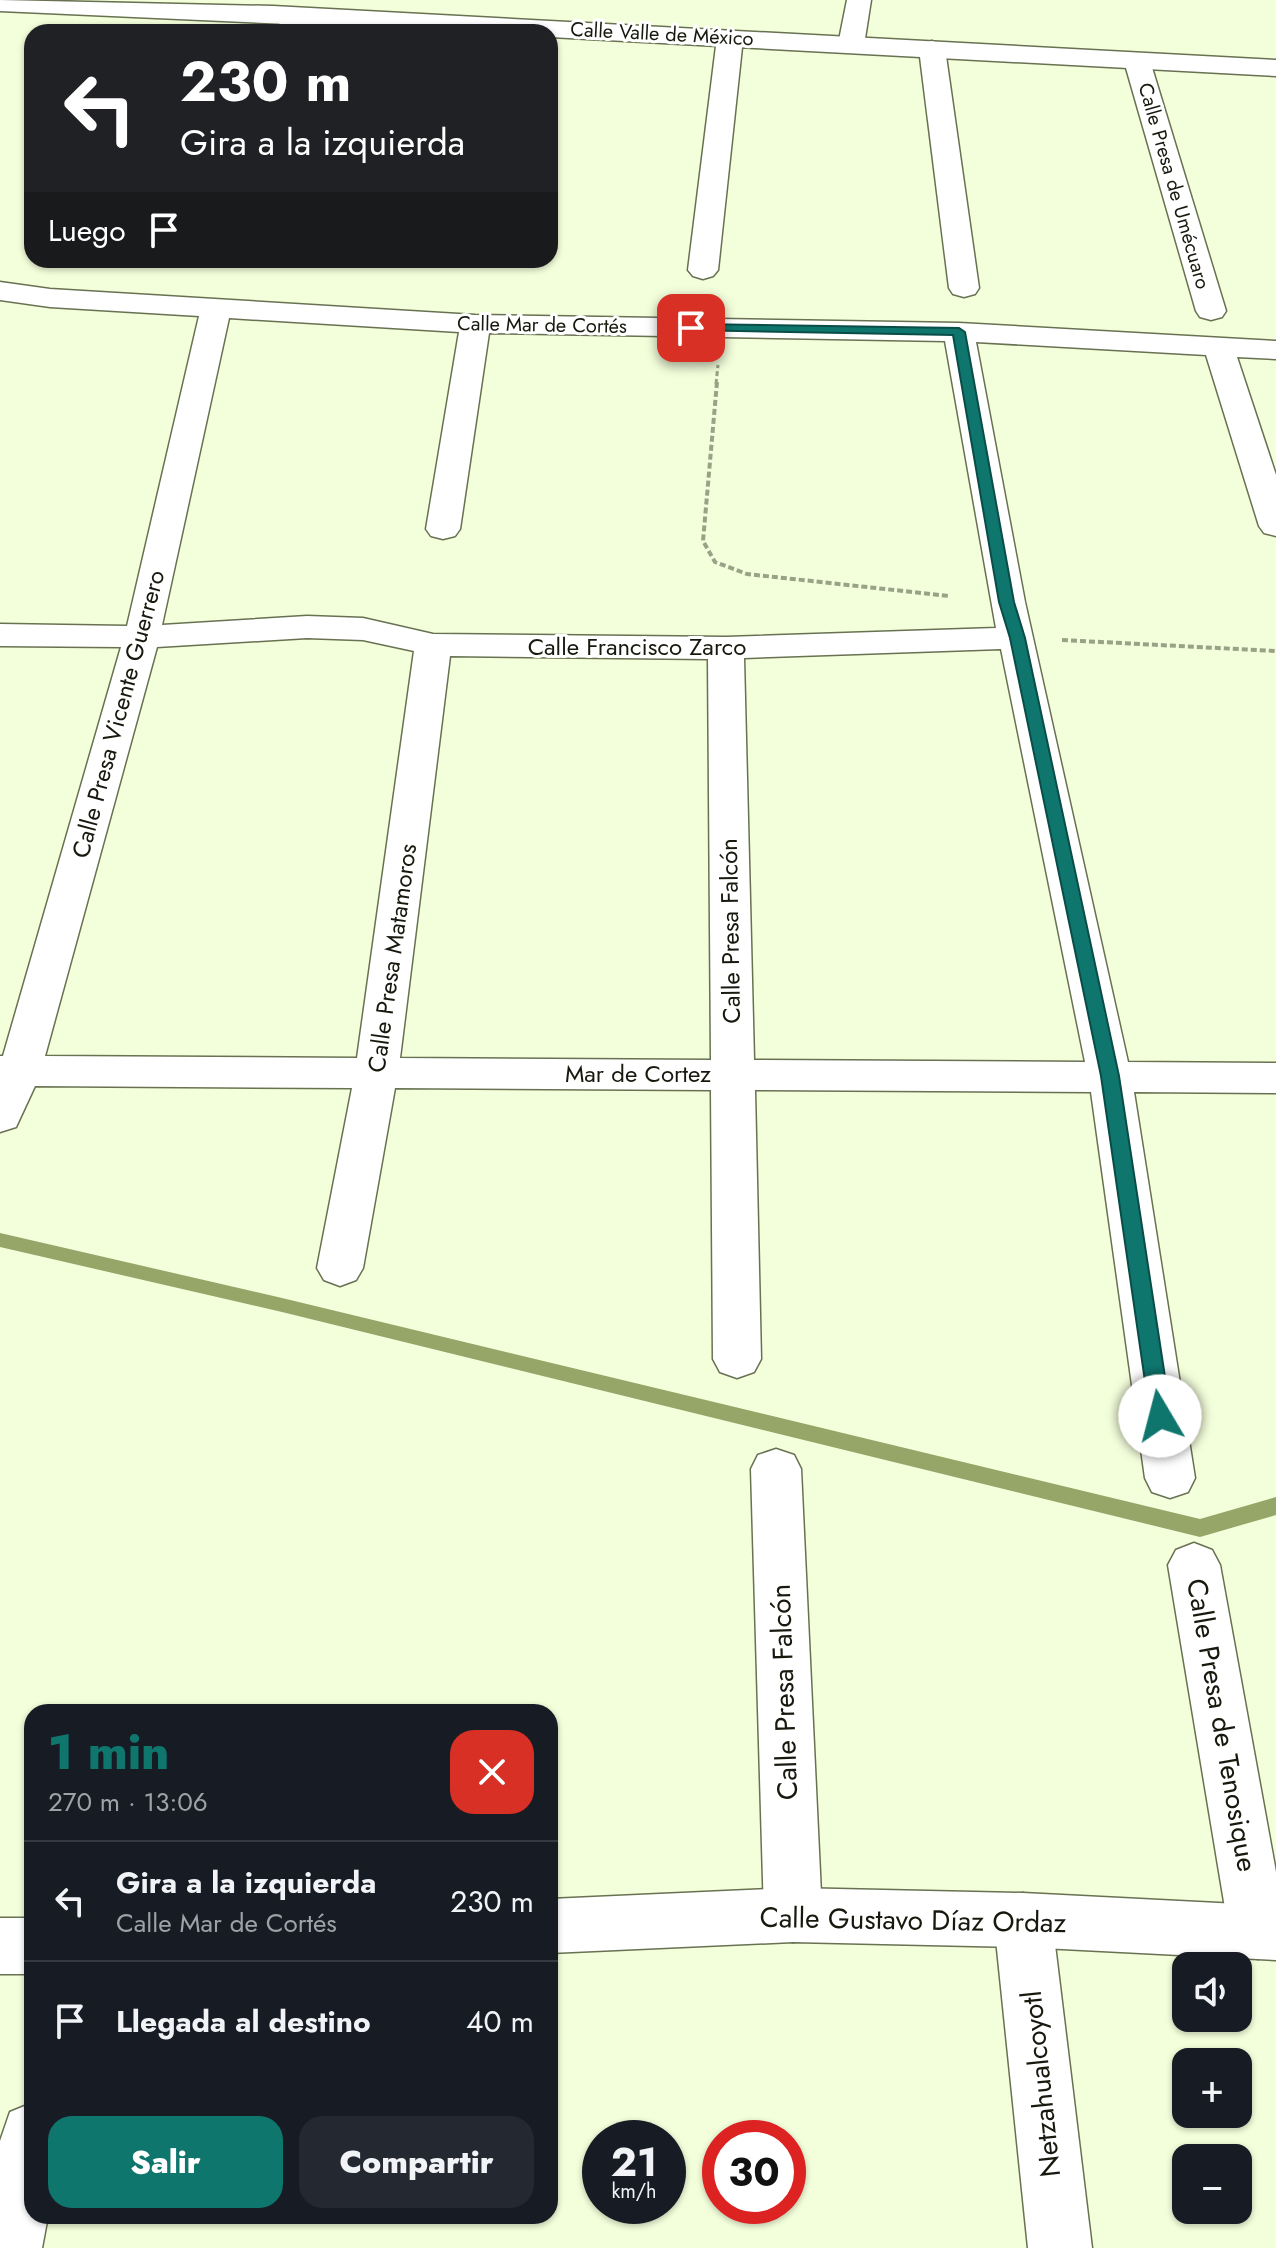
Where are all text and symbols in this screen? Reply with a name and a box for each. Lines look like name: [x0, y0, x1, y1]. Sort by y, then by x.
street label: Calle Valle de México: [570, 15, 754, 53]
text: 230 m: [180, 41, 351, 122]
icon: left: [48, 56, 152, 160]
street label: Calle Presa de Umécuaro: [1131, 80, 1217, 293]
text: Gira a la izquierda: [180, 116, 465, 168]
icon: arrive: [142, 208, 186, 252]
text: Luego: [48, 209, 126, 252]
pin: [657, 294, 725, 362]
icon: arrive: [669, 306, 713, 350]
street label: Calle Mar de Cortés: [457, 309, 627, 341]
street label: Calle Presa Vicente Guerrero: [63, 566, 173, 862]
street label: Calle Francisco Zarco: [528, 629, 746, 664]
street label: Calle Presa Falcón: [711, 838, 749, 1024]
street label: Calle Presa Matamoros: [359, 841, 425, 1075]
street label: Mar de Cortez: [565, 1056, 711, 1091]
position arrow: [1118, 1374, 1202, 1458]
street label: Calle Presa de Tenosique: [1176, 1575, 1268, 1875]
street label: Calle Presa Falcón: [760, 1583, 808, 1801]
text: 1 min: [48, 1718, 169, 1787]
button: close: [450, 1730, 534, 1814]
text: 270 m · 13:06: [48, 1783, 208, 1821]
text: Gira a la izquierda: [116, 1861, 376, 1904]
icon: left: [48, 1879, 92, 1923]
text: 230 m: [450, 1880, 534, 1923]
street label: Calle Gustavo Díaz Ordaz: [759, 1897, 1067, 1943]
text: Calle Mar de Cortés: [116, 1904, 337, 1942]
map controls: [1172, 1952, 1252, 2224]
button: sound: [1172, 1952, 1252, 2032]
street label: Netzahualcoyotl: [1011, 1989, 1071, 2179]
icon: arrive: [48, 1999, 92, 2043]
text: Llegada al destino: [116, 2000, 371, 2043]
text: 40 m: [466, 2000, 534, 2043]
button: +: [1172, 2048, 1252, 2128]
button: Salir: [48, 2116, 283, 2208]
button: Compartir: [299, 2116, 534, 2208]
speed limit sign: 30: [702, 2120, 806, 2224]
text: 21: [611, 2133, 657, 2191]
button: −: [1172, 2144, 1252, 2224]
text: km/h: [611, 2177, 657, 2206]

